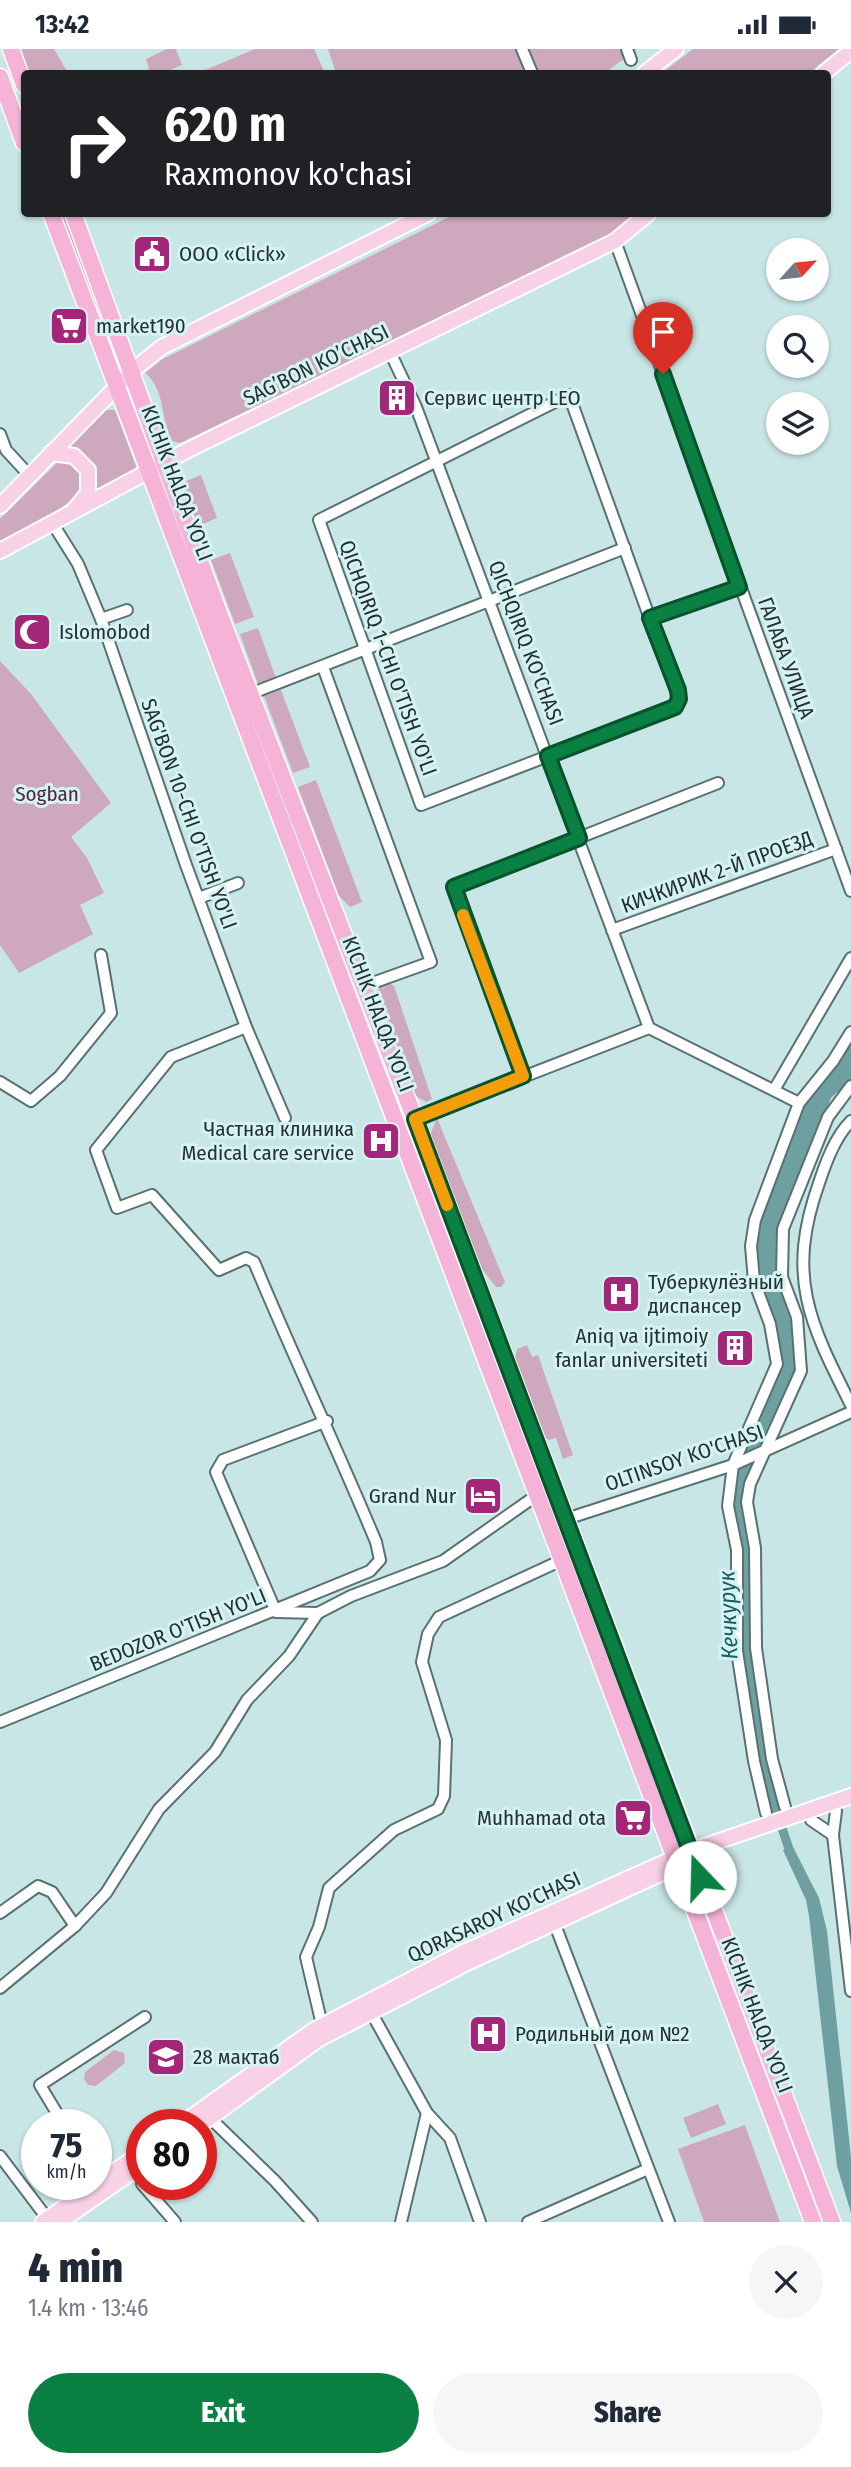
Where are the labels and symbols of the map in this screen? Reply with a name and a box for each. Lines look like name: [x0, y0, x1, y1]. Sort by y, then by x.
public building icon: OOO «Click»: [131, 233, 173, 275]
north arrow: [766, 238, 830, 301]
place label: OOO «Click»: [179, 241, 286, 267]
pin: [633, 302, 693, 374]
supermarket icon: market190: [48, 305, 90, 347]
place label: market190: [96, 313, 186, 339]
street label: SAG’BON KO’CHASI: [239, 319, 393, 411]
building icon: Сервис центр LEO: [376, 377, 418, 419]
place label: Сервис центр LEO: [424, 385, 581, 411]
street label: KICHIK HALQA YO'LI: [135, 401, 219, 565]
street label: QICHQIRIQ 1-CHI O'TISH YO'LI: [333, 537, 443, 779]
street label: QICHQIRIQ KO'CHASI: [483, 557, 569, 729]
street label: ГАЛАБА УЛИЦА: [752, 594, 820, 722]
mosque icon: Islomobod: [11, 611, 53, 653]
place label: Islomobod: [59, 619, 151, 645]
street label: SAG'BON 10-CHI O'TISH YO'LI: [135, 695, 243, 933]
park label: Sogban: [15, 781, 79, 807]
street label: КИЧКИРИК 2-Й ПРОЕЗД: [618, 825, 816, 919]
street label: KICHIK HALQA YO'LI: [336, 932, 420, 1096]
place label: Частная клиника Medical care service: [181, 1116, 354, 1166]
hospital icon: Частная клиника Medical care service: [360, 1120, 402, 1162]
place label: Туберкулёзный диспансер: [648, 1269, 784, 1319]
hospital icon: Туберкулёзный диспансер: [600, 1273, 642, 1315]
place label: Aniq va ijtimoiy fanlar universiteti: [555, 1323, 709, 1373]
building icon: Aniq va ijtimoiy fanlar universiteti: [714, 1327, 756, 1369]
street label: OLTINSOY KO'CHASI: [601, 1419, 767, 1497]
hotel icon: Grand Nur: [462, 1475, 504, 1517]
place label: Grand Nur: [369, 1483, 457, 1509]
water label: Кечкурук: [712, 1570, 744, 1660]
street label: BEDOZOR O'TISH YO'LI: [86, 1583, 270, 1677]
supermarket icon: Muhhamad ota: [612, 1797, 654, 1839]
place label: Muhhamad ota: [477, 1805, 606, 1831]
position arrow: [663, 1840, 737, 1914]
street label: QORASAROY KO'CHASI: [403, 1865, 585, 1969]
street label: KICHIK HALQA YO'LI: [715, 1933, 799, 2097]
hospital icon: Родильный дом №2: [467, 2013, 509, 2055]
place label: Родильный дом №2: [515, 2021, 690, 2047]
school or university icon: 28 мактаб: [145, 2036, 187, 2078]
place label: 28 мактаб: [193, 2044, 280, 2070]
speed limit sign: 80: [126, 2109, 217, 2200]

